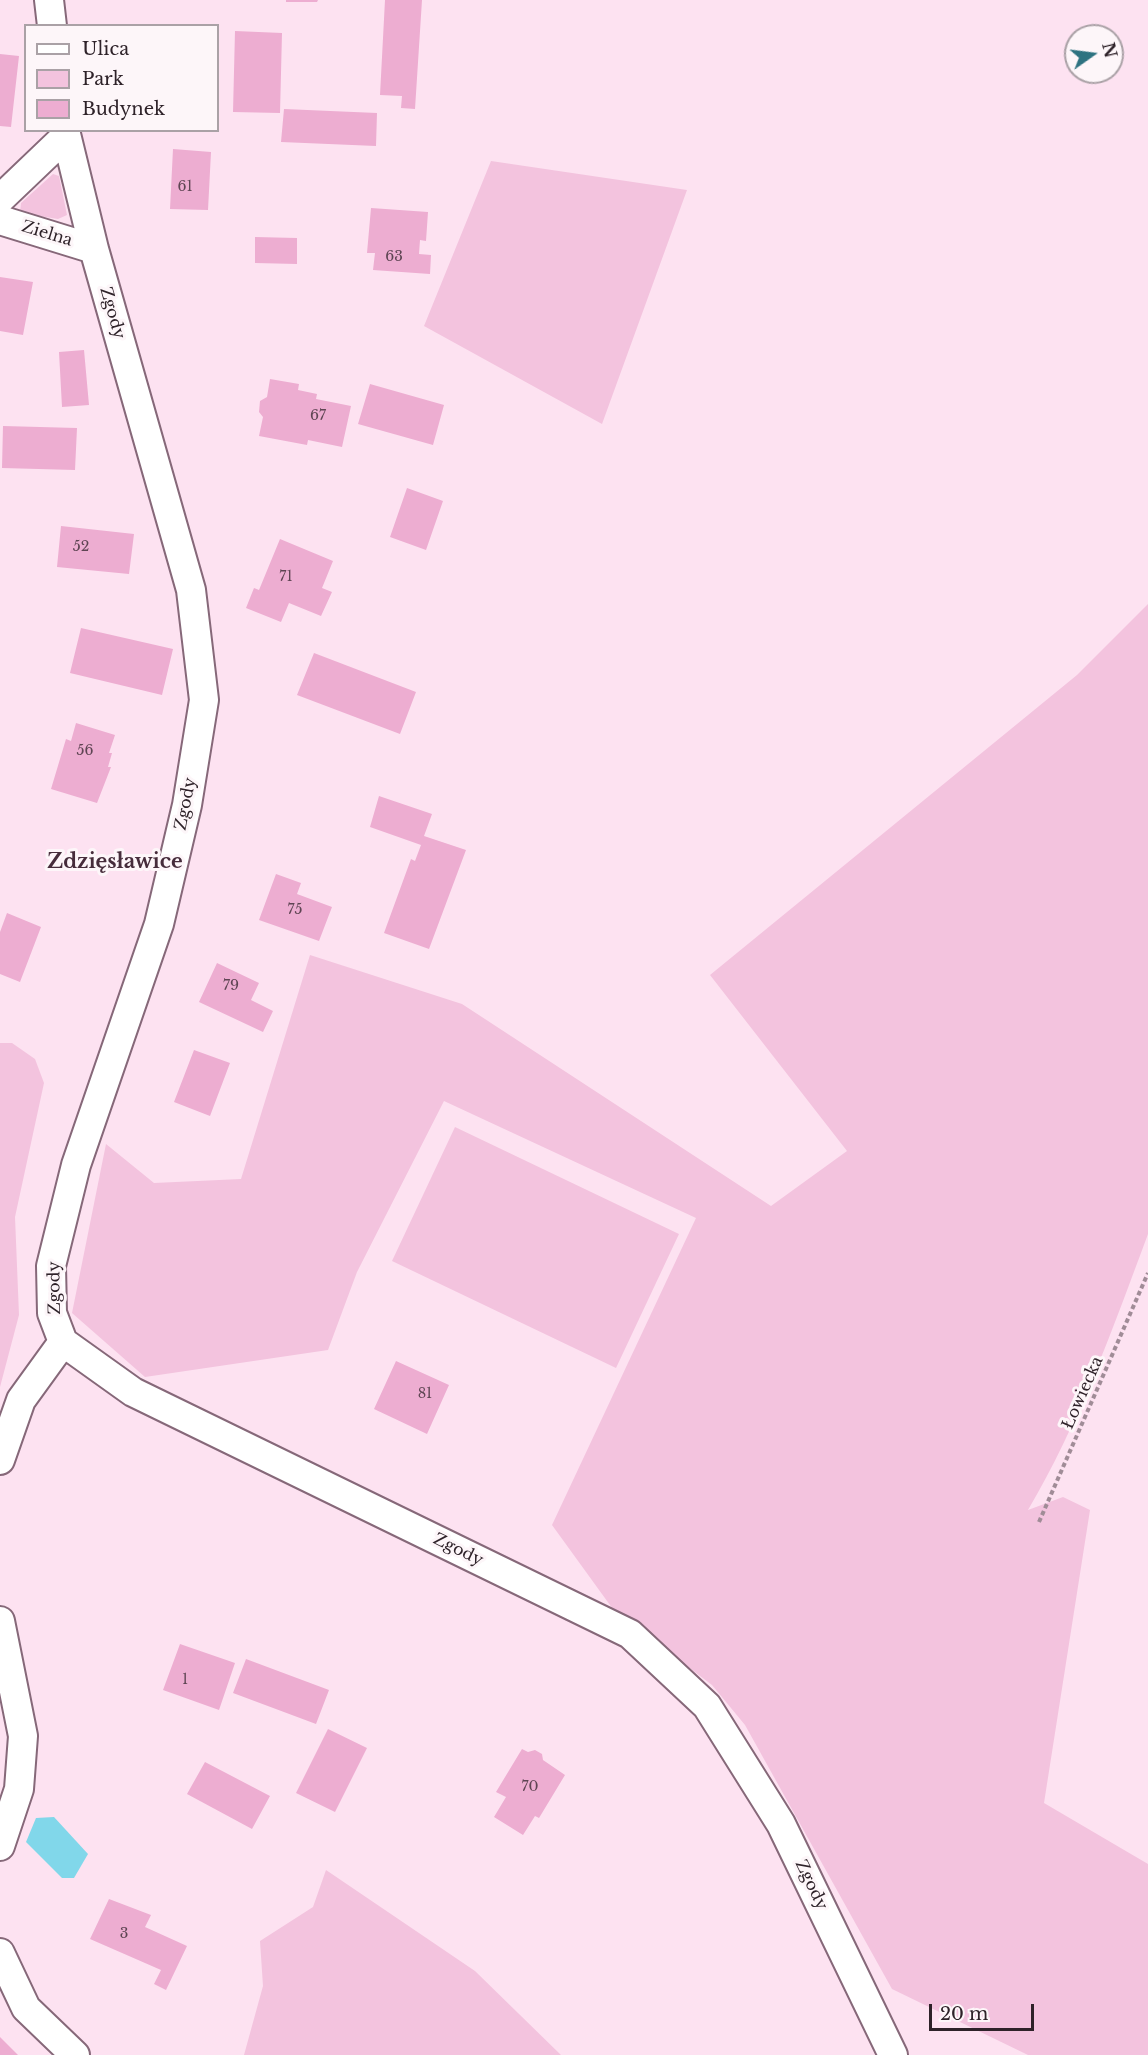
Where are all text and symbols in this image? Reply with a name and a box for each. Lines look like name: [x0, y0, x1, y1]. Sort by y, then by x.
legend: [24, 24, 219, 132]
north arrow: [1064, 24, 1124, 84]
text: Ulica: [82, 38, 129, 60]
text: N: [1098, 40, 1121, 60]
text: Park: [82, 68, 124, 90]
text: Budynek: [82, 98, 165, 120]
house number: 61: [177, 179, 193, 195]
street label: Zielna: [19, 217, 75, 251]
house number: 63: [385, 249, 403, 265]
street label: Zgody: [95, 285, 129, 341]
house number: 67: [310, 408, 326, 424]
house number: 52: [73, 539, 89, 555]
house number: 71: [279, 569, 293, 585]
house number: 56: [77, 743, 93, 759]
street label: Zgody: [172, 776, 200, 832]
district label: Zdzięsławice: [47, 850, 183, 874]
house number: 75: [288, 902, 302, 918]
house number: 79: [223, 978, 239, 994]
street label: Zgody: [45, 1261, 65, 1315]
street label: Łowiecka: [1059, 1354, 1107, 1432]
house number: 81: [418, 1386, 432, 1402]
street label: Zgody: [430, 1530, 486, 1570]
house number: 1: [182, 1672, 188, 1688]
house number: 70: [521, 1779, 539, 1795]
street label: Zgody: [791, 1857, 831, 1913]
house number: 3: [120, 1926, 128, 1942]
scale bar: [932, 1992, 1037, 2030]
text: 20 m: [940, 2003, 988, 2025]

